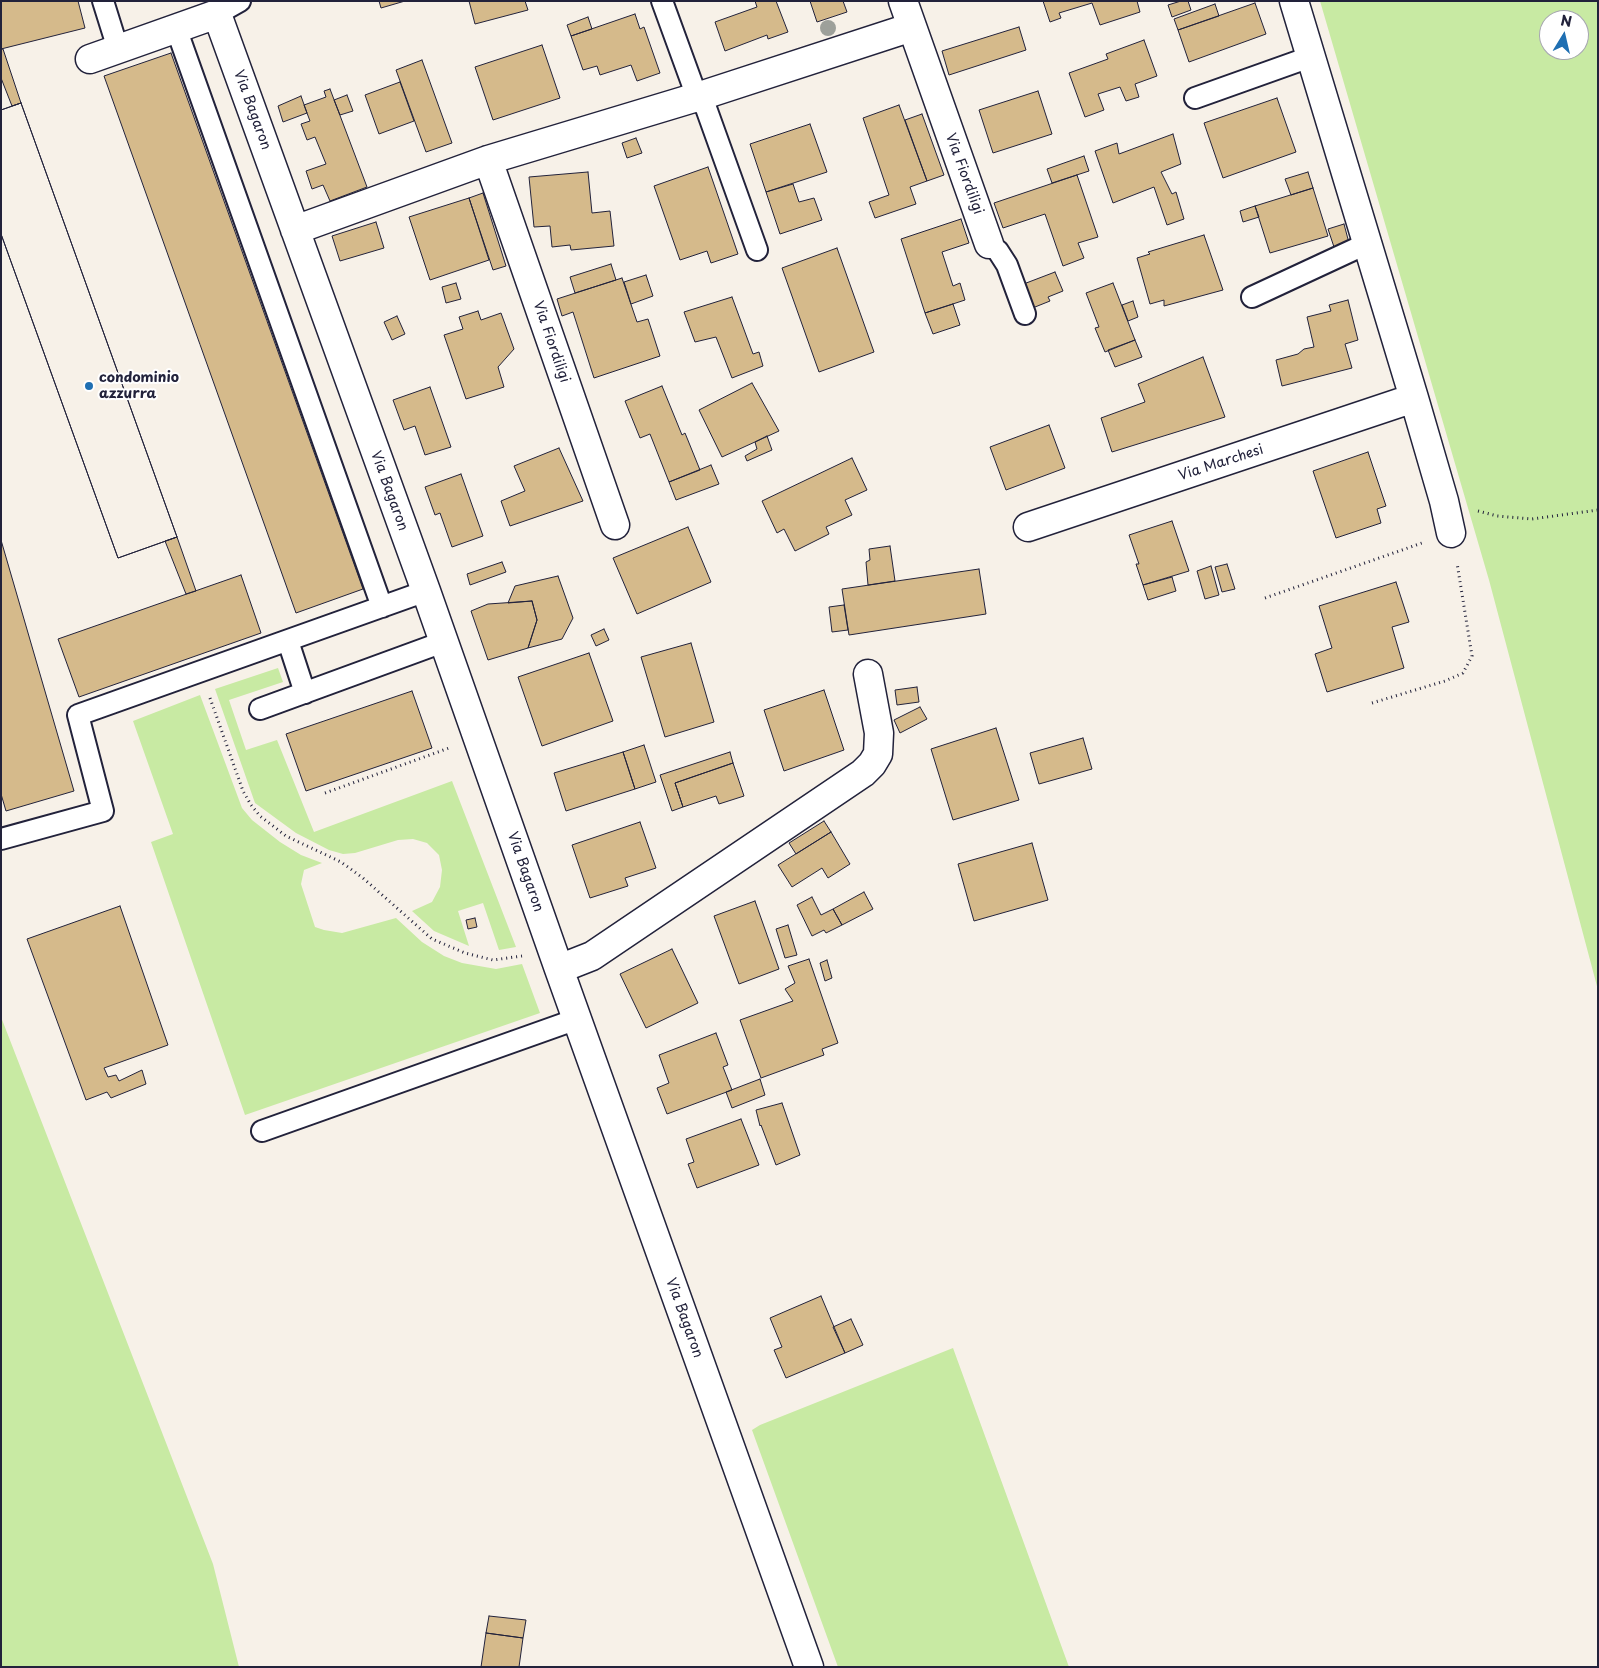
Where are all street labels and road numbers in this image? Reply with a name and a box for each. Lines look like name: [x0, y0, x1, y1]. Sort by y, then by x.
street label: Via Bagaron: [230, 68, 274, 152]
street label: Via Fiordiligi: [942, 131, 986, 217]
street label: Via Fiordiligi: [529, 299, 573, 385]
street label: Via Marchesi: [1176, 441, 1266, 485]
street label: Via Bagaron: [367, 449, 411, 533]
street label: Via Bagaron: [503, 830, 547, 914]
street label: Via Bagaron: [662, 1276, 706, 1360]

